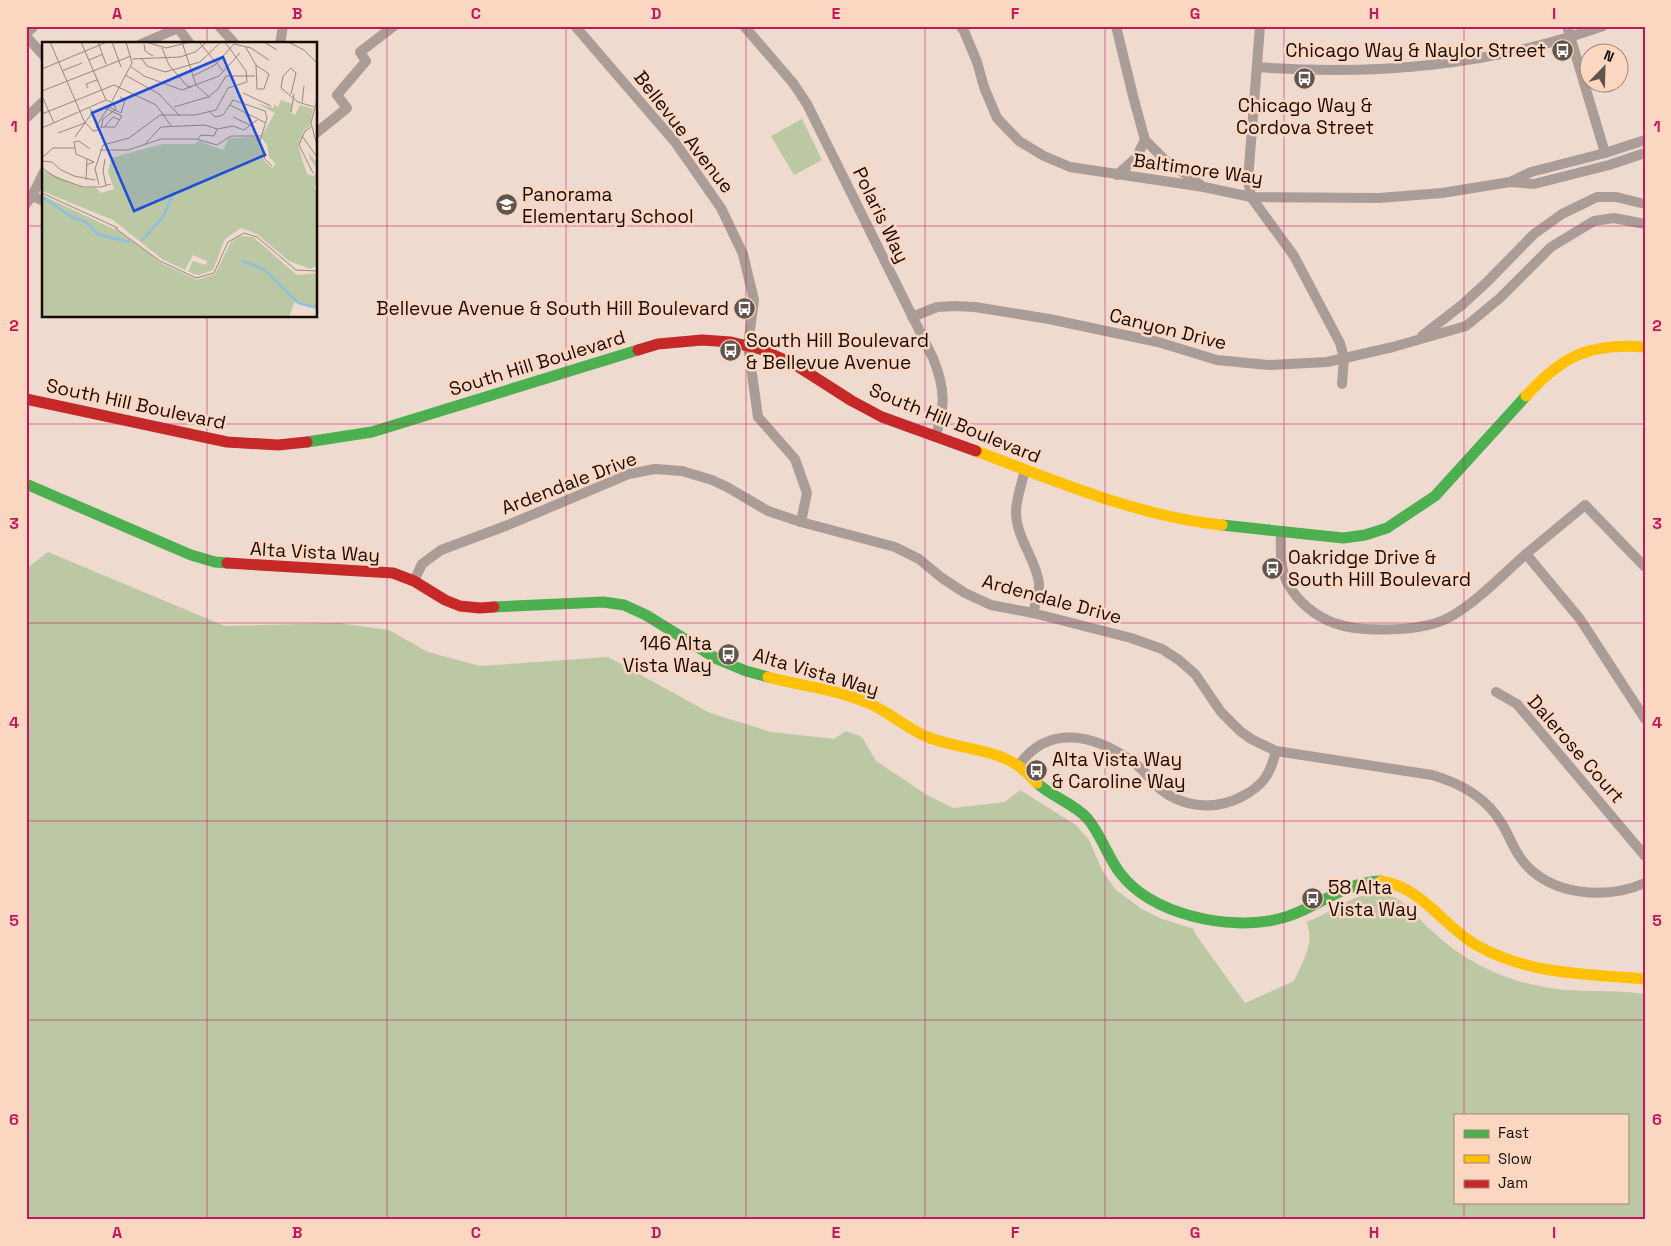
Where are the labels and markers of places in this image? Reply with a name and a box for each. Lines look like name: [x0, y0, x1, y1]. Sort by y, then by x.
place label: Chicago Way & Naylor Street: [1285, 38, 1546, 63]
bus stop icon: Chicago Way & Naylor Street: [1550, 38, 1574, 62]
bus stop icon: Chicago Way & Cordova Street: [1293, 67, 1317, 91]
place label: Chicago Way & Cordova Street: [1236, 93, 1374, 140]
place label: Panorama Elementary School: [522, 182, 694, 229]
school or university icon: Panorama Elementary School: [494, 193, 518, 217]
place label: Bellevue Avenue & South Hill Boulevard: [376, 296, 729, 321]
bus stop icon: Bellevue Avenue & South Hill Boulevard: [733, 296, 757, 320]
place label: South Hill Boulevard & Bellevue Avenue: [746, 328, 929, 375]
bus stop icon: South Hill Boulevard & Bellevue Avenue: [718, 339, 742, 363]
place label: Oakridge Drive & South Hill Boulevard: [1288, 545, 1471, 592]
bus stop icon: Oakridge Drive & South Hill Boulevard: [1260, 556, 1284, 580]
place label: 146 Alta Vista Way: [623, 631, 712, 678]
bus stop icon: 146 Alta Vista Way: [716, 642, 740, 666]
place label: Alta Vista Way & Caroline Way: [1052, 747, 1186, 794]
bus stop icon: Alta Vista Way & Caroline Way: [1024, 758, 1048, 782]
place label: 58 Alta Vista Way: [1328, 875, 1417, 922]
bus stop icon: 58 Alta Vista Way: [1300, 886, 1324, 910]

